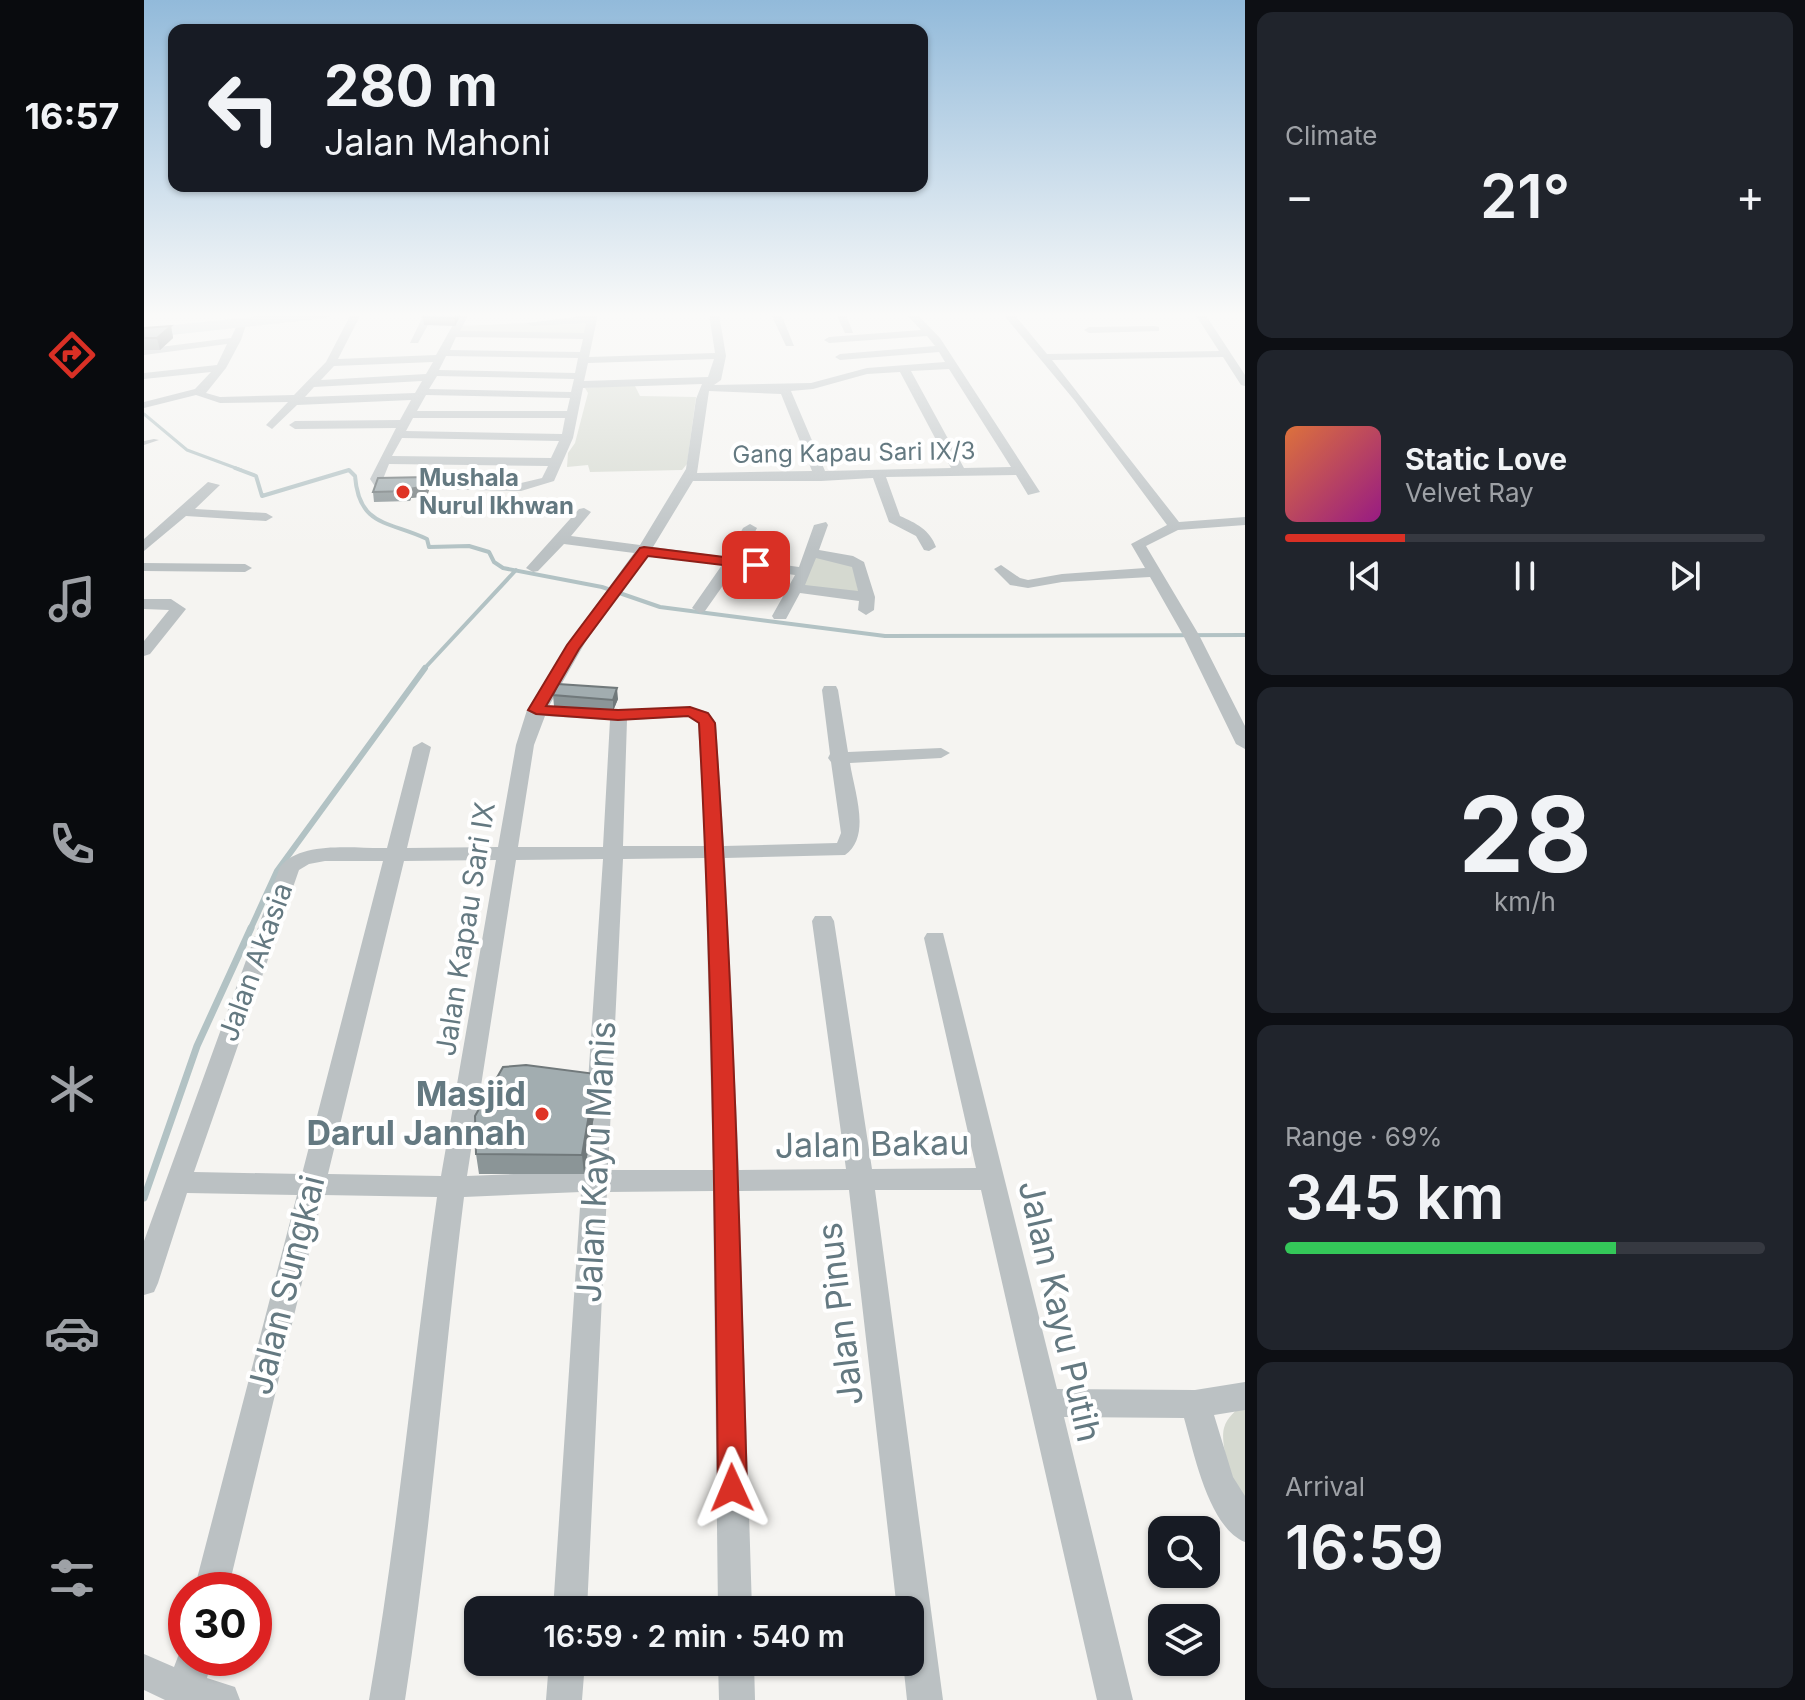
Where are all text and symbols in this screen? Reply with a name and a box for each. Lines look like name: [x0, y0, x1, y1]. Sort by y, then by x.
text: 280 m: [324, 52, 498, 120]
icon: left: [192, 56, 296, 160]
text: 16:57: [25, 94, 119, 138]
text: Jalan Mahoni: [324, 120, 551, 164]
text: Climate: [1285, 120, 1377, 151]
text: 21°: [1480, 160, 1570, 232]
text: −: [1285, 169, 1314, 223]
text: +: [1736, 169, 1765, 223]
icon: directions: [44, 327, 100, 383]
street label: Gang Kapau Sari IX/3: [732, 436, 976, 469]
text: Static Love: [1405, 441, 1567, 477]
place label: Mushala Nurul Ikhwan: [419, 463, 574, 520]
text: Velvet Ray: [1405, 477, 1534, 508]
marker: Mushala Nurul Ikhwan: [394, 483, 412, 501]
pin: [722, 531, 790, 599]
icon: arrive: [734, 543, 778, 587]
icon: previous: [1343, 554, 1387, 598]
icon: pause: [1503, 554, 1547, 598]
icon: next: [1663, 554, 1707, 598]
icon: music: [44, 571, 100, 627]
text: 28: [1458, 771, 1592, 897]
street label: Jalan Kapau Sari IX: [428, 800, 502, 1058]
icon: phone: [44, 816, 100, 872]
street label: Jalan Akasia: [211, 878, 299, 1046]
text: km/h: [1494, 886, 1556, 917]
street label: Jalan Kayu Manis: [568, 1020, 623, 1304]
icon: climate: [44, 1061, 100, 1117]
place label: Masjid Darul Jannah: [307, 1073, 526, 1153]
marker: Masjid Darul Jannah: [533, 1105, 551, 1123]
street label: Jalan Bakau: [774, 1121, 970, 1166]
text: Range · 69%: [1285, 1121, 1443, 1152]
text: 345 km: [1285, 1161, 1504, 1233]
street label: Jalan Sungkai: [238, 1171, 333, 1399]
street label: Jalan Kayu Putih: [1010, 1176, 1110, 1446]
street label: Jalan Pinus: [808, 1220, 871, 1408]
icon: car: [44, 1305, 100, 1361]
position arrow: [690, 1446, 774, 1530]
text: Arrival: [1285, 1471, 1365, 1502]
text: 16:59: [1285, 1511, 1444, 1583]
map controls: [1148, 1516, 1220, 1676]
button: search: [1148, 1516, 1220, 1588]
icon: filters: [44, 1550, 100, 1606]
speed limit sign: 30: [168, 1572, 272, 1676]
button: layers: [1148, 1604, 1220, 1676]
text: 16:59 · 2 min · 540 m: [543, 1618, 845, 1654]

